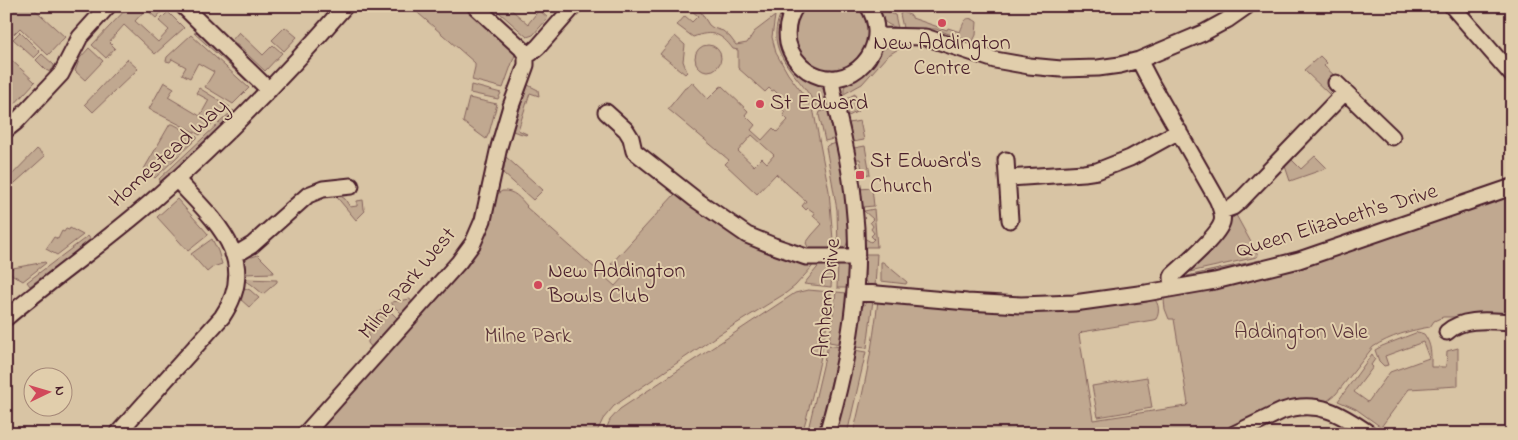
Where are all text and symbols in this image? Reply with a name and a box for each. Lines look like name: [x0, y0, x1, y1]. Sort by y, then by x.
marker: New Addington Centre: [936, 17, 948, 29]
place label: New Addington Centre: [873, 28, 1011, 85]
place label: St Edward: [770, 88, 868, 120]
street label: Homestead Way: [102, 92, 236, 217]
marker: St Edward: [754, 98, 766, 110]
place label: St Edward's Church: [870, 146, 982, 203]
marker: St Edward's Church: [854, 169, 866, 181]
street label: Queen Elizabeth's Drive: [1232, 176, 1442, 268]
street label: Milne Park West: [351, 220, 465, 347]
street label: Arnhem Drive: [806, 237, 850, 359]
place label: New Addington Bowls Club: [547, 256, 685, 313]
marker: New Addington Bowls Club: [532, 279, 544, 291]
park label: Addington Vale: [1234, 317, 1368, 350]
park label: Milne Park: [485, 321, 572, 353]
north arrow: [22, 368, 72, 418]
text: N: [49, 385, 70, 397]

